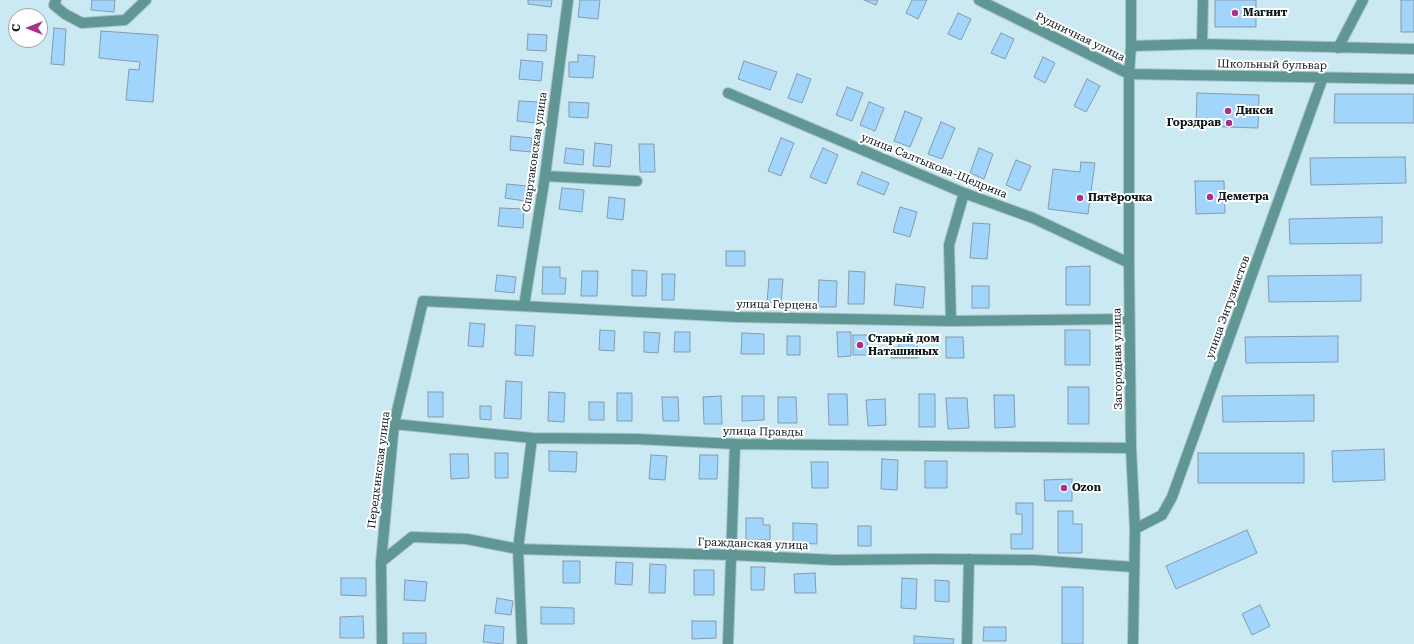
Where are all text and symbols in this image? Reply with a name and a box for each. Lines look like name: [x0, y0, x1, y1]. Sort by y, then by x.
place label: Магнит: [1243, 6, 1287, 20]
north arrow: [8, 8, 48, 48]
marker: Магнит: [1230, 8, 1240, 18]
street label: Рудничная улица: [1033, 10, 1127, 64]
text: С: [10, 24, 23, 32]
street label: Школьный бульвар: [1217, 57, 1327, 73]
street label: Спартаковская улица: [520, 91, 550, 213]
place label: Дикси: [1236, 104, 1273, 118]
marker: Дикси: [1223, 106, 1233, 116]
place label: Горздрав: [1167, 116, 1221, 130]
marker: Горздрав: [1224, 118, 1234, 128]
street label: улица Салтыкова-Щедрина: [859, 131, 1009, 201]
place label: Деметра: [1218, 190, 1269, 204]
place label: Пятёрочка: [1088, 191, 1152, 205]
marker: Деметра: [1205, 192, 1215, 202]
marker: Пятёрочка: [1075, 193, 1085, 203]
street label: улица Энтузиастов: [1203, 254, 1253, 360]
street label: улица Герцена: [736, 298, 818, 312]
street label: Загородная улица: [1111, 308, 1125, 410]
place label: Старый дом Наташиных: [868, 332, 939, 358]
marker: Старый дом Наташиных: [855, 340, 865, 350]
street label: Передкинская улица: [365, 411, 393, 529]
street label: улица Правды: [723, 425, 803, 439]
place label: Ozon: [1072, 481, 1101, 495]
marker: Ozon: [1059, 483, 1069, 493]
street label: Гражданская улица: [697, 535, 809, 553]

